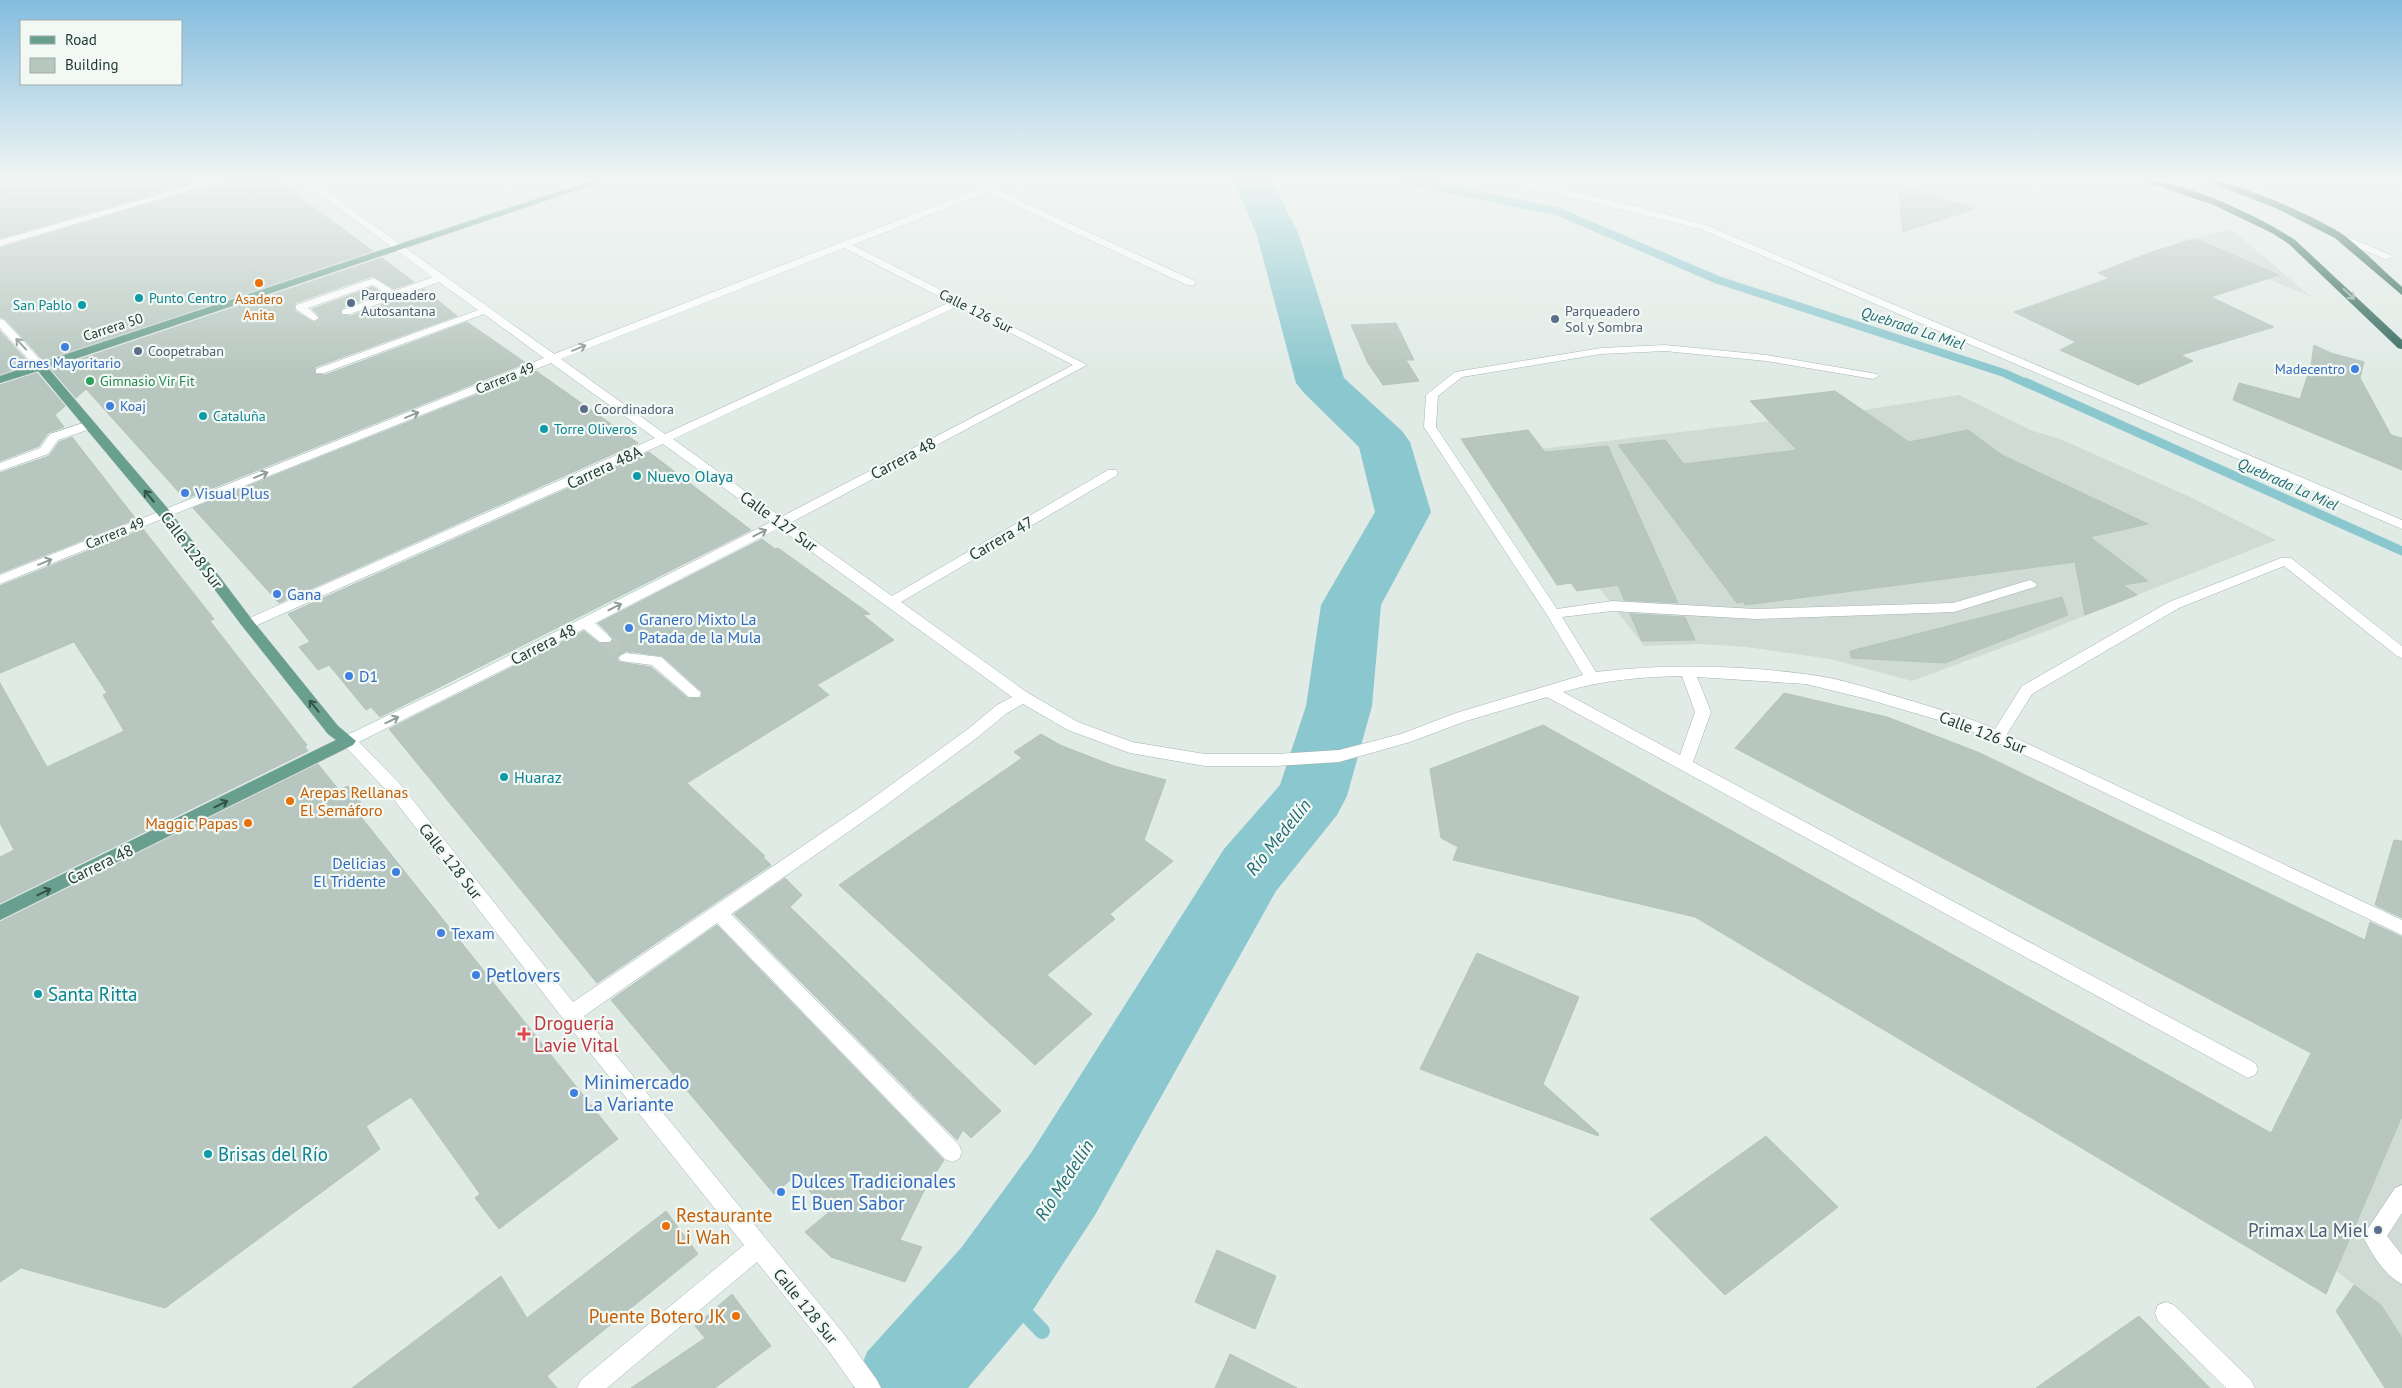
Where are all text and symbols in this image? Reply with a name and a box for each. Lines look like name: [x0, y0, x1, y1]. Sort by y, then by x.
legend: [20, 20, 182, 85]
text: Road: [65, 30, 97, 49]
text: Building: [65, 55, 119, 74]
marker: Asadero Anita: [253, 277, 265, 289]
street label: Calle 126 Sur: [936, 285, 1016, 337]
place label: Parqueadero Autosantana: [361, 286, 436, 320]
one-way arrow: [2342, 288, 2355, 300]
place label: Punto Centro: [149, 289, 227, 307]
place label: Asadero Anita: [235, 290, 283, 324]
marker: Punto Centro: [133, 292, 145, 304]
place label: San Pablo: [13, 296, 72, 314]
marker: Parqueadero Autosantana: [345, 297, 357, 309]
marker: San Pablo: [76, 299, 88, 311]
place label: Parqueadero Sol y Sombra: [1565, 302, 1643, 336]
water label: Quebrada La Miel: [1859, 302, 1967, 354]
street label: Carrera 50: [81, 309, 146, 345]
marker: Parqueadero Sol y Sombra: [1549, 313, 1561, 325]
one-way arrow: [15, 338, 27, 351]
marker: Carnes Mayoritario: [59, 341, 71, 353]
place label: Coopetraban: [148, 342, 224, 360]
one-way arrow: [571, 343, 586, 353]
marker: Coopetraban: [132, 345, 144, 357]
place label: Carnes Mayoritario: [9, 354, 121, 372]
street label: Carrera 49: [473, 358, 537, 398]
place label: Madecentro: [2275, 360, 2345, 378]
marker: Madecentro: [2349, 363, 2361, 375]
place label: Gimnasio Vir Fit: [100, 372, 195, 390]
marker: Gimnasio Vir Fit: [84, 375, 96, 387]
place label: Koaj: [120, 397, 146, 415]
marker: Koaj: [104, 400, 116, 412]
place label: Coordinadora: [594, 400, 674, 418]
marker: Coordinadora: [578, 403, 590, 415]
place label: Cataluña: [213, 407, 266, 425]
marker: Cataluña: [197, 410, 209, 422]
one-way arrow: [404, 410, 419, 419]
place label: Torre Oliveros: [554, 420, 637, 438]
marker: Torre Oliveros: [538, 423, 550, 435]
street label: Carrera 48: [867, 433, 939, 483]
street label: Carrera 48A: [563, 441, 645, 493]
water label: Quebrada La Miel: [2235, 453, 2341, 515]
place label: Nuevo Olaya: [647, 466, 734, 486]
one-way arrow: [253, 470, 268, 479]
marker: Nuevo Olaya: [631, 470, 643, 482]
place label: Visual Plus: [194, 483, 270, 503]
street label: Calle 127 Sur: [736, 486, 822, 556]
marker: Visual Plus: [179, 487, 191, 499]
one-way arrow: [144, 490, 155, 503]
street label: Calle 128 Sur: [156, 507, 228, 593]
street label: Carrera 47: [965, 512, 1037, 564]
street label: Carrera 49: [83, 513, 147, 553]
one-way arrow: [752, 528, 767, 537]
one-way arrow: [37, 557, 52, 566]
place label: Gana: [287, 584, 321, 604]
marker: Gana: [271, 588, 283, 600]
one-way arrow: [607, 602, 622, 611]
place label: Granero Mixto La Patada de la Mula: [639, 609, 761, 647]
street label: Carrera 48: [507, 619, 579, 669]
marker: Granero Mixto La Patada de la Mula: [623, 622, 635, 634]
place label: D1: [359, 666, 378, 686]
marker: D1: [343, 670, 355, 682]
one-way arrow: [309, 700, 320, 713]
street label: Calle 126 Sur: [1937, 706, 2030, 758]
one-way arrow: [385, 715, 400, 725]
place label: Huaraz: [514, 767, 562, 787]
marker: Huaraz: [498, 771, 510, 783]
place label: Arepas Rellanas El Semáforo: [300, 782, 408, 820]
water label: Río Medellín: [1240, 794, 1316, 880]
marker: Arepas Rellanas El Semáforo: [284, 795, 296, 807]
one-way arrow: [213, 799, 228, 809]
place label: Maggic Papas: [145, 813, 238, 833]
marker: Maggic Papas: [242, 817, 254, 829]
street label: Calle 128 Sur: [415, 819, 487, 904]
street label: Carrera 48: [64, 839, 136, 889]
place label: Delicias El Tridente: [313, 853, 386, 891]
marker: Delicias El Tridente: [390, 866, 402, 878]
one-way arrow: [36, 887, 51, 896]
place label: Texam: [451, 923, 495, 943]
marker: Texam: [435, 927, 447, 939]
place label: Petlovers: [486, 963, 561, 987]
marker: Petlovers: [470, 969, 482, 981]
place label: Santa Ritta: [48, 982, 138, 1006]
marker: Santa Ritta: [32, 988, 44, 1000]
place label: Droguería Lavie Vital: [534, 1011, 619, 1057]
marker: Droguería Lavie Vital: [518, 1028, 530, 1040]
place label: Minimercado La Variante: [584, 1070, 690, 1116]
marker: Minimercado La Variante: [568, 1087, 580, 1099]
water label: Río Medellín: [1029, 1135, 1099, 1225]
place label: Brisas del Río: [218, 1142, 328, 1166]
marker: Brisas del Río: [202, 1148, 214, 1160]
place label: Dulces Tradicionales El Buen Sabor: [791, 1169, 956, 1215]
marker: Dulces Tradicionales El Buen Sabor: [775, 1186, 787, 1198]
place label: Restaurante Li Wah: [676, 1203, 772, 1249]
place label: Primax La Miel: [2248, 1218, 2368, 1242]
marker: Restaurante Li Wah: [660, 1220, 672, 1232]
marker: Primax La Miel: [2372, 1224, 2384, 1236]
street label: Calle 128 Sur: [769, 1264, 843, 1348]
place label: Puente Botero JK: [589, 1304, 726, 1328]
marker: Puente Botero JK: [730, 1310, 742, 1322]

